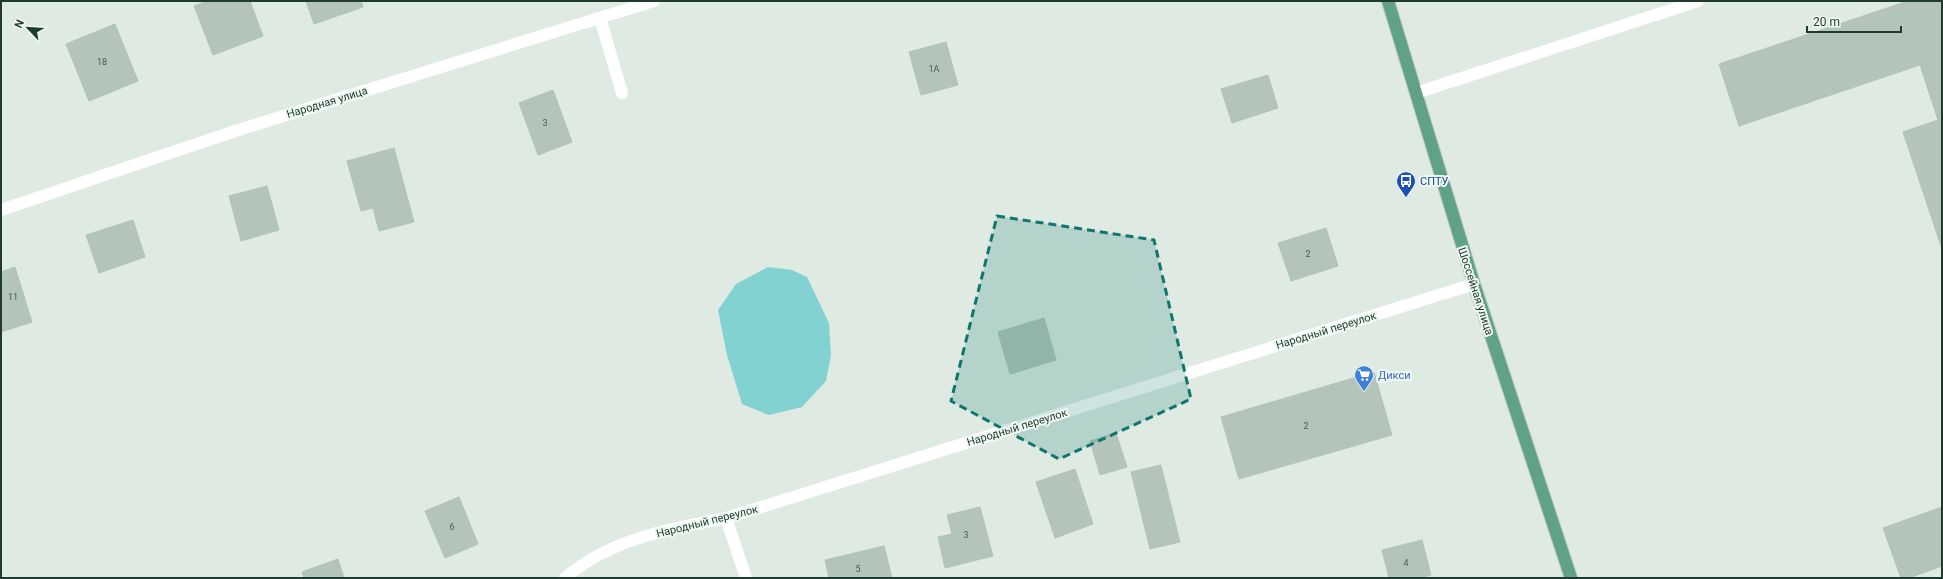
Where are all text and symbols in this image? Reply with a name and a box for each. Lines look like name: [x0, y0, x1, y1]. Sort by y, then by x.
north arrow: [8, 8, 48, 48]
scale bar: [1807, 8, 1901, 34]
text: 20 m: [1813, 15, 1840, 29]
text: N: [12, 18, 27, 30]
house number: 18: [97, 57, 107, 67]
house number: 1А: [929, 64, 940, 74]
street label: Народная улица: [285, 84, 369, 121]
house number: 3: [542, 118, 548, 128]
bus stop icon: СПТУ: [1395, 170, 1417, 198]
place label: СПТУ: [1420, 175, 1449, 188]
street label: Шоссейная улица: [1455, 246, 1496, 337]
house number: 2: [1305, 249, 1311, 259]
house number: 11: [8, 292, 18, 302]
street label: Народный переулок: [1274, 309, 1378, 352]
supermarket icon: Дикси: [1353, 364, 1375, 392]
place label: Дикси: [1378, 369, 1411, 382]
street label: Народный переулок: [965, 406, 1069, 449]
house number: 2: [1303, 421, 1309, 431]
street label: Народный переулок: [655, 503, 759, 540]
house number: 6: [449, 522, 455, 532]
house number: 3: [963, 530, 969, 540]
house number: 4: [1403, 558, 1409, 568]
house number: 5: [855, 564, 861, 574]

